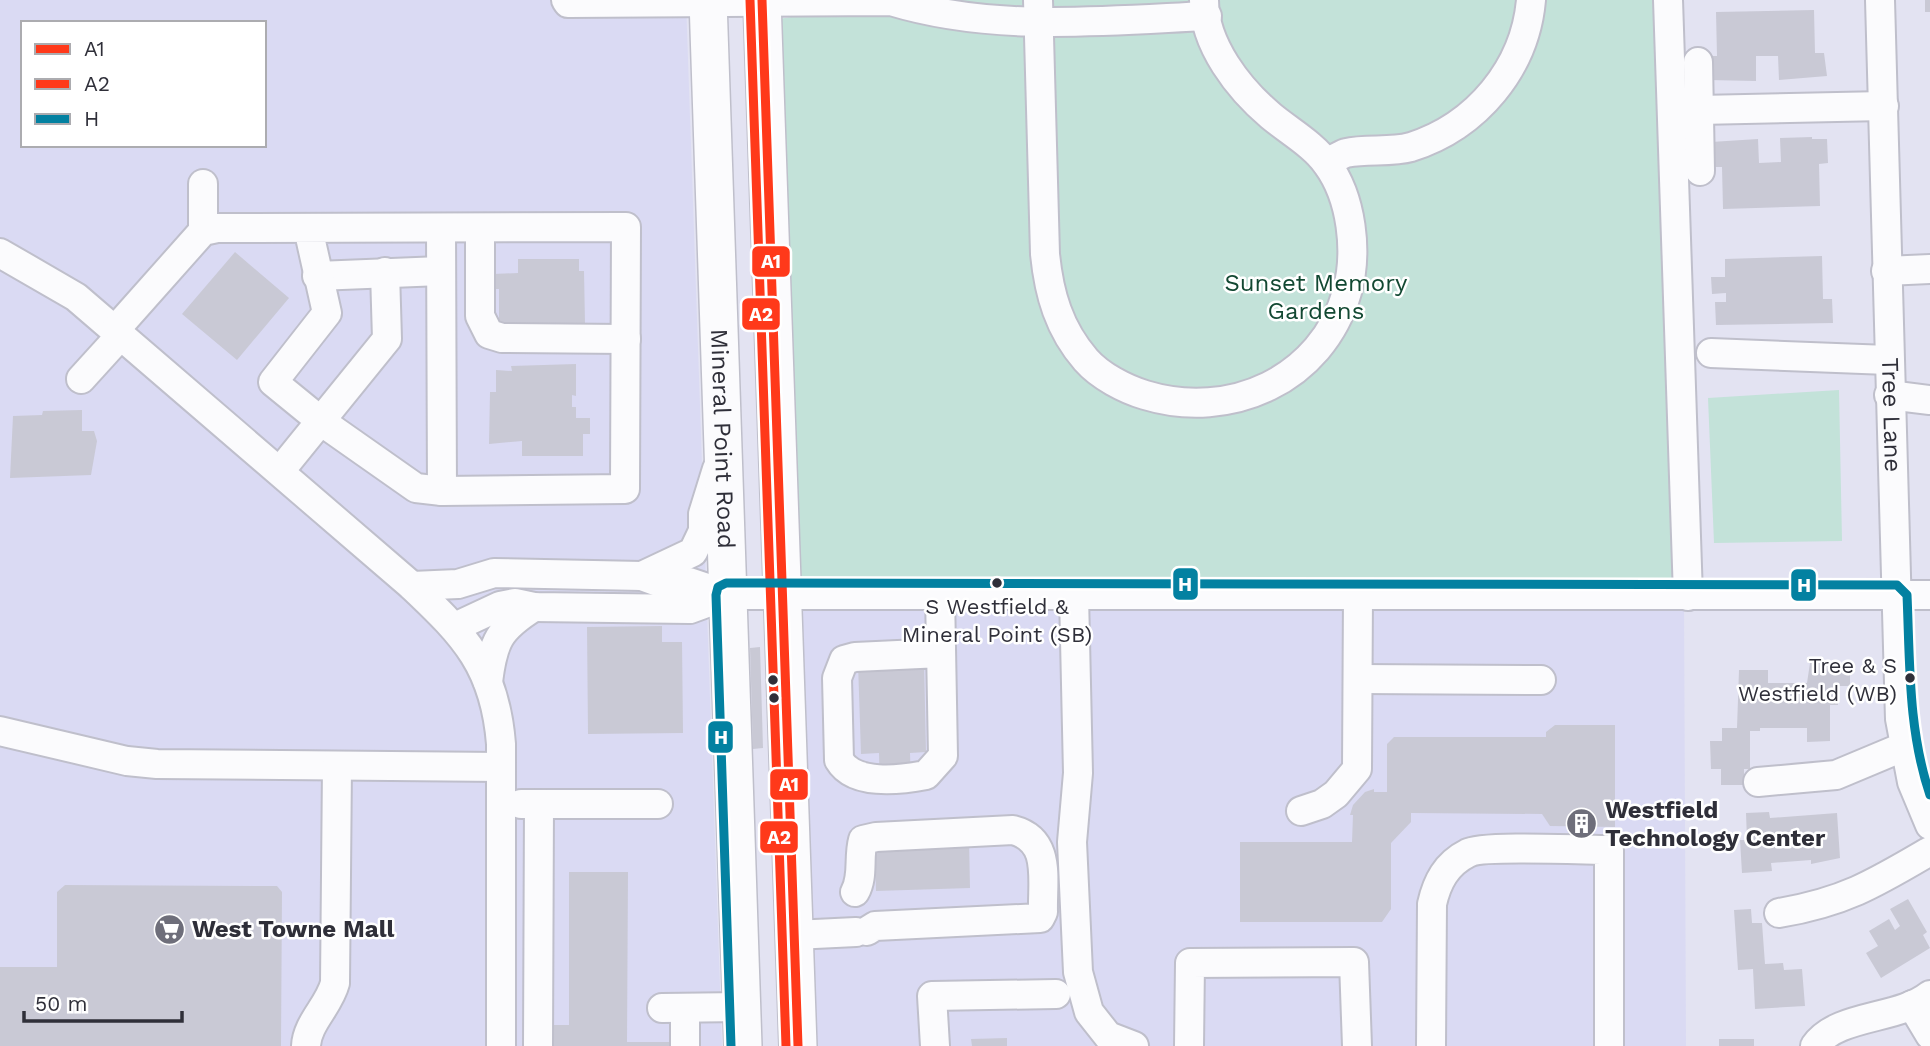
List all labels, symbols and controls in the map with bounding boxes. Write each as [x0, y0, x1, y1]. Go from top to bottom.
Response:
legend [21, 21, 266, 147]
text: A1 [84, 36, 105, 61]
text: A2 [84, 71, 110, 96]
text: H [84, 106, 99, 131]
line badge: A1 [751, 245, 791, 278]
text: A1 [761, 250, 781, 273]
park label: Sunset Memory Gardens [1225, 269, 1408, 325]
line badge: A2 [741, 297, 781, 331]
text: A2 [749, 303, 773, 326]
street label: Mineral Point Road [705, 328, 740, 549]
street label: Tree Lane [1876, 357, 1907, 473]
line badge: H [1172, 567, 1199, 601]
line badge: H [1790, 568, 1817, 602]
text: H [1178, 573, 1192, 596]
text: H [1797, 574, 1811, 597]
marker: S Westfield & Mineral Point (SB) [990, 576, 1004, 590]
place label: S Westfield & Mineral Point (SB) [902, 594, 1092, 647]
place label: Tree & S Westfield (WB) [1738, 653, 1897, 706]
marker: Tree & S Westfield (WB) [1903, 671, 1917, 685]
unlabelled marker [766, 673, 780, 687]
unlabelled marker [767, 691, 781, 705]
line badge: H [707, 720, 734, 754]
text: H [714, 726, 728, 749]
line badge: A1 [769, 768, 809, 801]
text: A1 [779, 773, 799, 796]
place label: Westfield Technology Center [1605, 796, 1826, 852]
building icon: Westfield Technology Center [1565, 807, 1599, 841]
line badge: A2 [759, 820, 799, 854]
text: A2 [767, 826, 791, 849]
supermarket icon: West Towne Mall [152, 912, 186, 946]
place label: West Towne Mall [192, 915, 395, 943]
scale bar [24, 979, 182, 1023]
text: 50 m [35, 991, 87, 1016]

